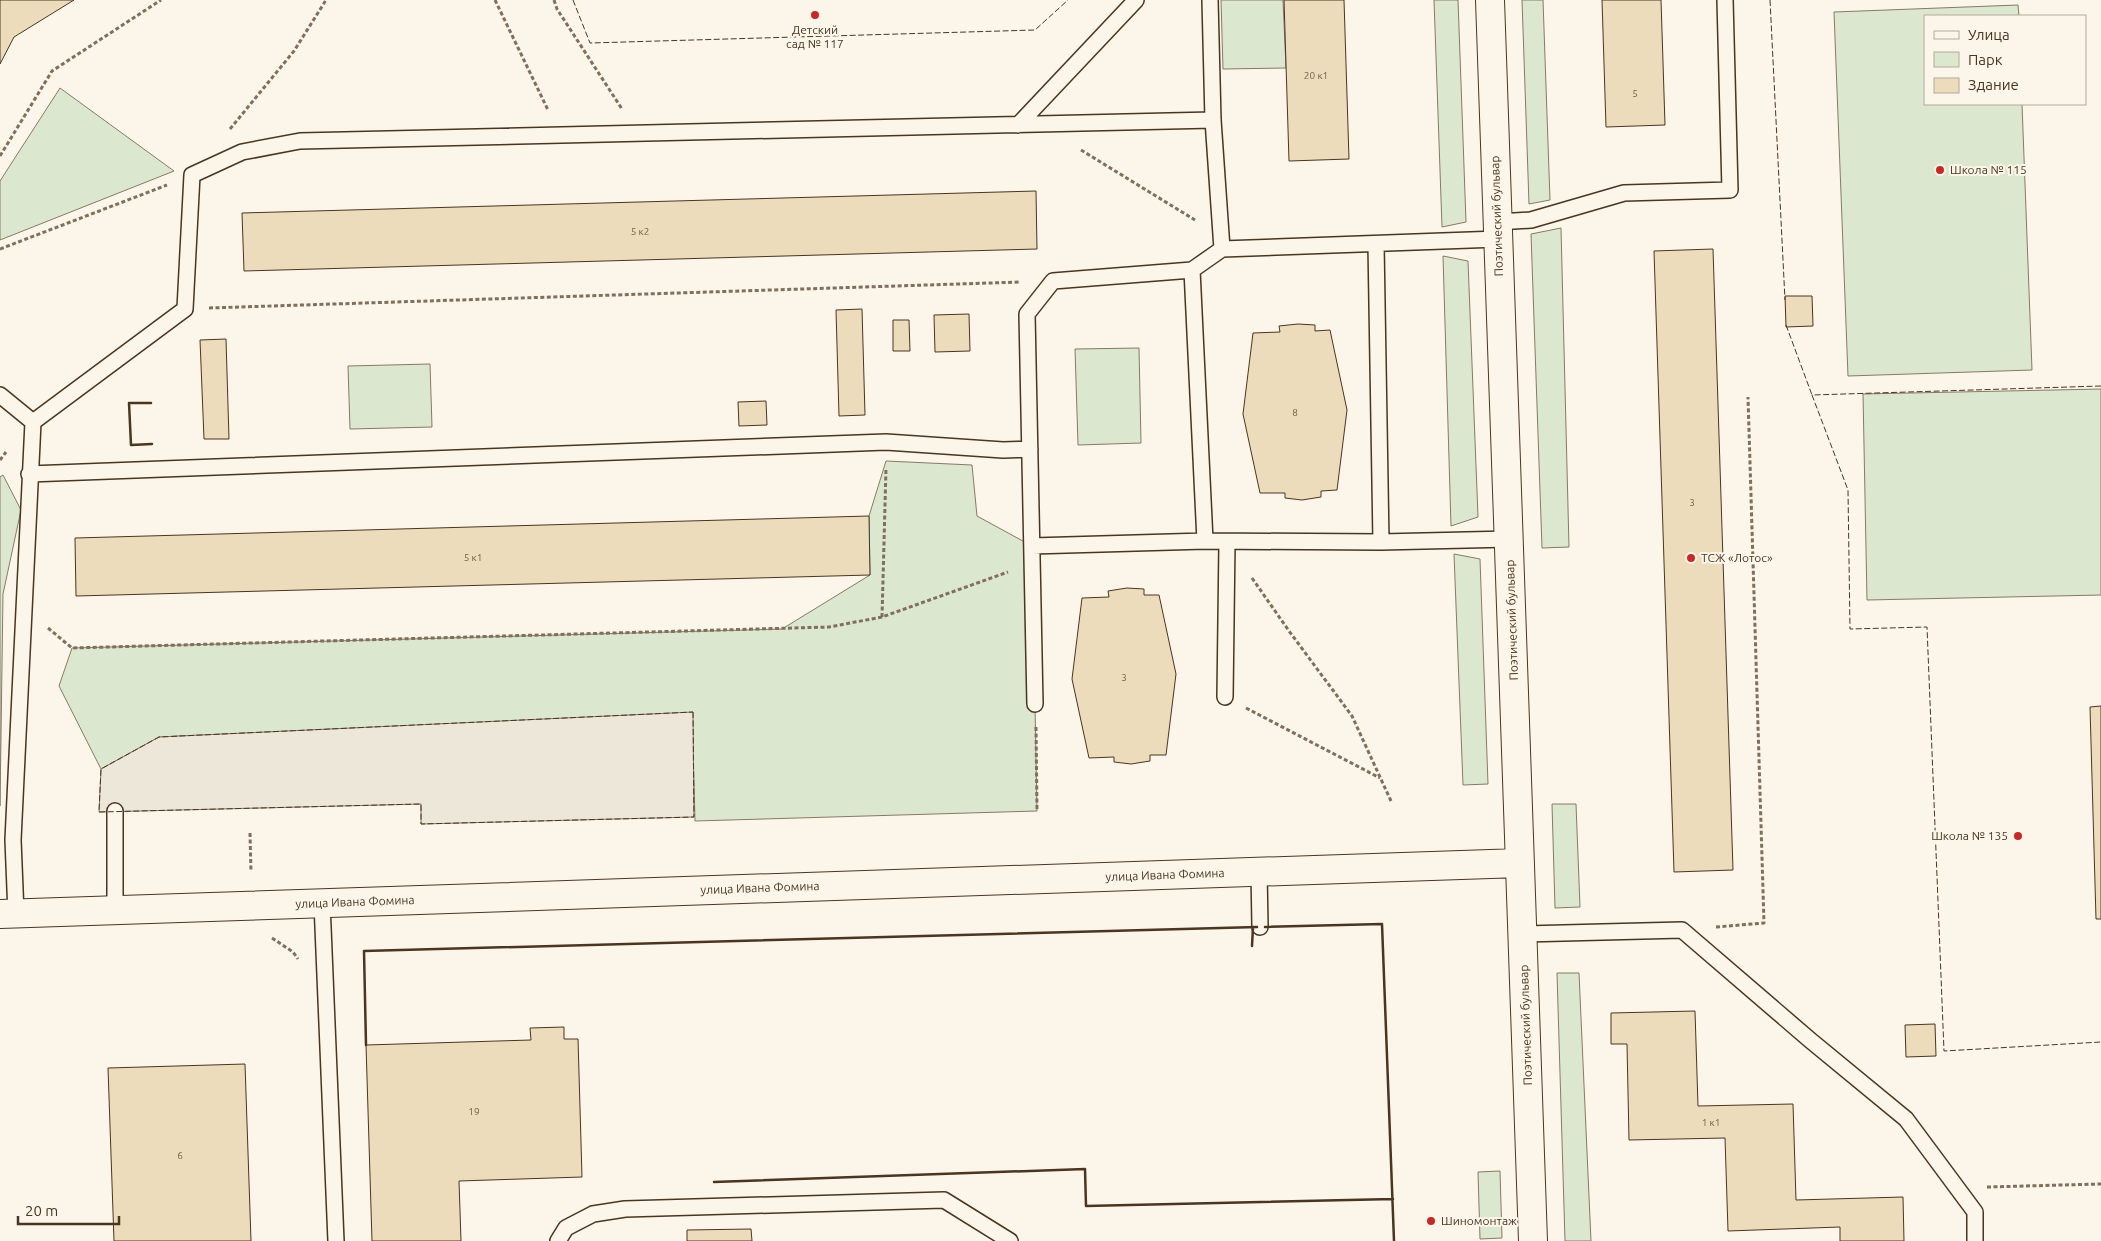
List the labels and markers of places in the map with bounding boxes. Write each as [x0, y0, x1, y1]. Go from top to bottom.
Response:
marker: Детский сад № 117 [809, 9, 821, 21]
place label: Детский сад № 117 [786, 23, 844, 50]
place label: Школа № 115 [1950, 163, 2027, 176]
marker: Школа № 115 [1934, 164, 1946, 176]
place label: ТСЖ «Лотос» [1701, 551, 1773, 564]
marker: ТСЖ «Лотос» [1685, 552, 1697, 564]
place label: Школа № 135 [1931, 829, 2008, 842]
marker: Школа № 135 [2012, 830, 2024, 842]
place label: Шиномонтаж [1441, 1214, 1517, 1227]
marker: Шиномонтаж [1425, 1215, 1437, 1227]

